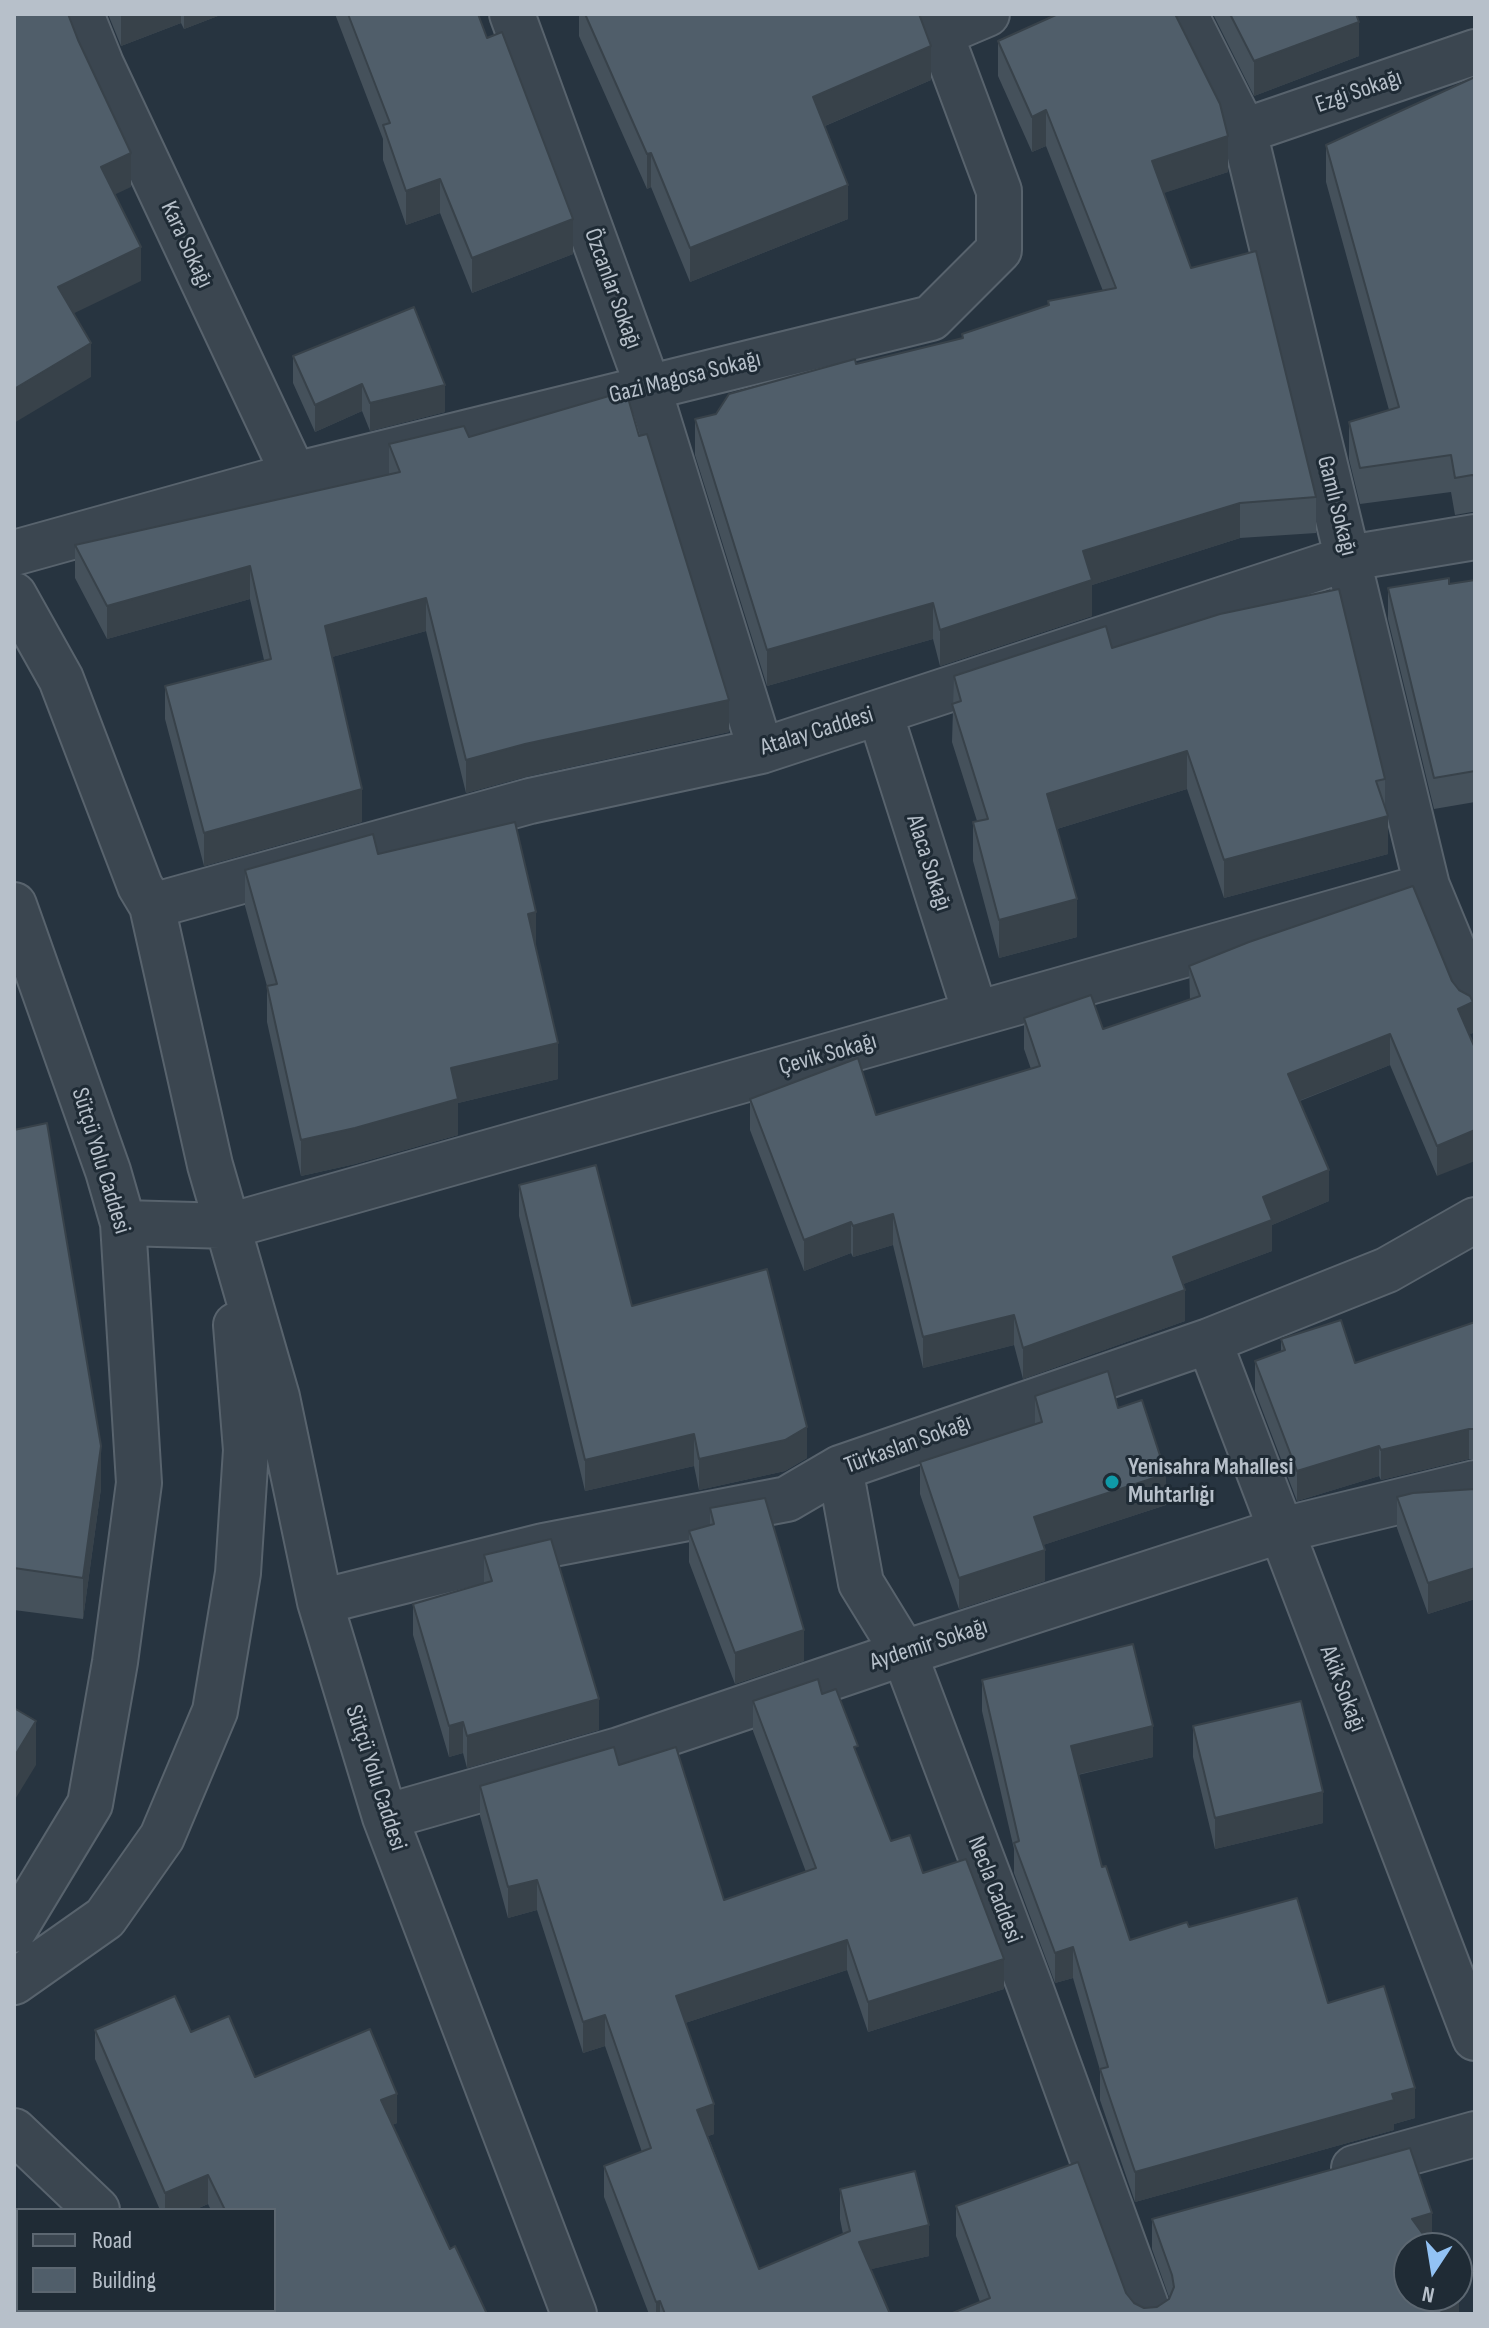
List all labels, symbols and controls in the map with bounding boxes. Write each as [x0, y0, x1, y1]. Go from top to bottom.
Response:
street label: Ezgi Sokağı [1312, 64, 1406, 120]
street label: Kara Sokağı [153, 197, 219, 293]
street label: Özcanlar Sokağı [577, 225, 647, 353]
street label: Gazi Magosa Sokağı [606, 345, 764, 411]
street label: Gamlı Sokağı [1310, 453, 1362, 559]
street label: Atalay Caddesi [757, 701, 877, 763]
street label: Alaca Sokağı [899, 811, 957, 915]
street label: Çevik Sokağı [776, 1027, 880, 1083]
street label: Sütçü Yolu Caddesi [64, 1085, 136, 1237]
street label: Türkaslan Sokağı [841, 1409, 975, 1481]
place label: Yenisahra Mahallesi Muhtarlığı [1128, 1454, 1293, 1510]
marker: Yenisahra Mahallesi Muhtarlığı [1103, 1473, 1121, 1491]
street label: Aydemir Sokağı [867, 1612, 991, 1678]
street label: Akik Sokağı [1312, 1642, 1372, 1736]
street label: Sütçü Yolu Caddesi [338, 1702, 412, 1854]
street label: Necla Caddesi [960, 1832, 1028, 1948]
legend [16, 2208, 276, 2312]
text: Road [92, 2226, 132, 2255]
north arrow [1393, 2232, 1473, 2312]
text: Building [92, 2266, 156, 2295]
text: N [1420, 2280, 1437, 2308]

